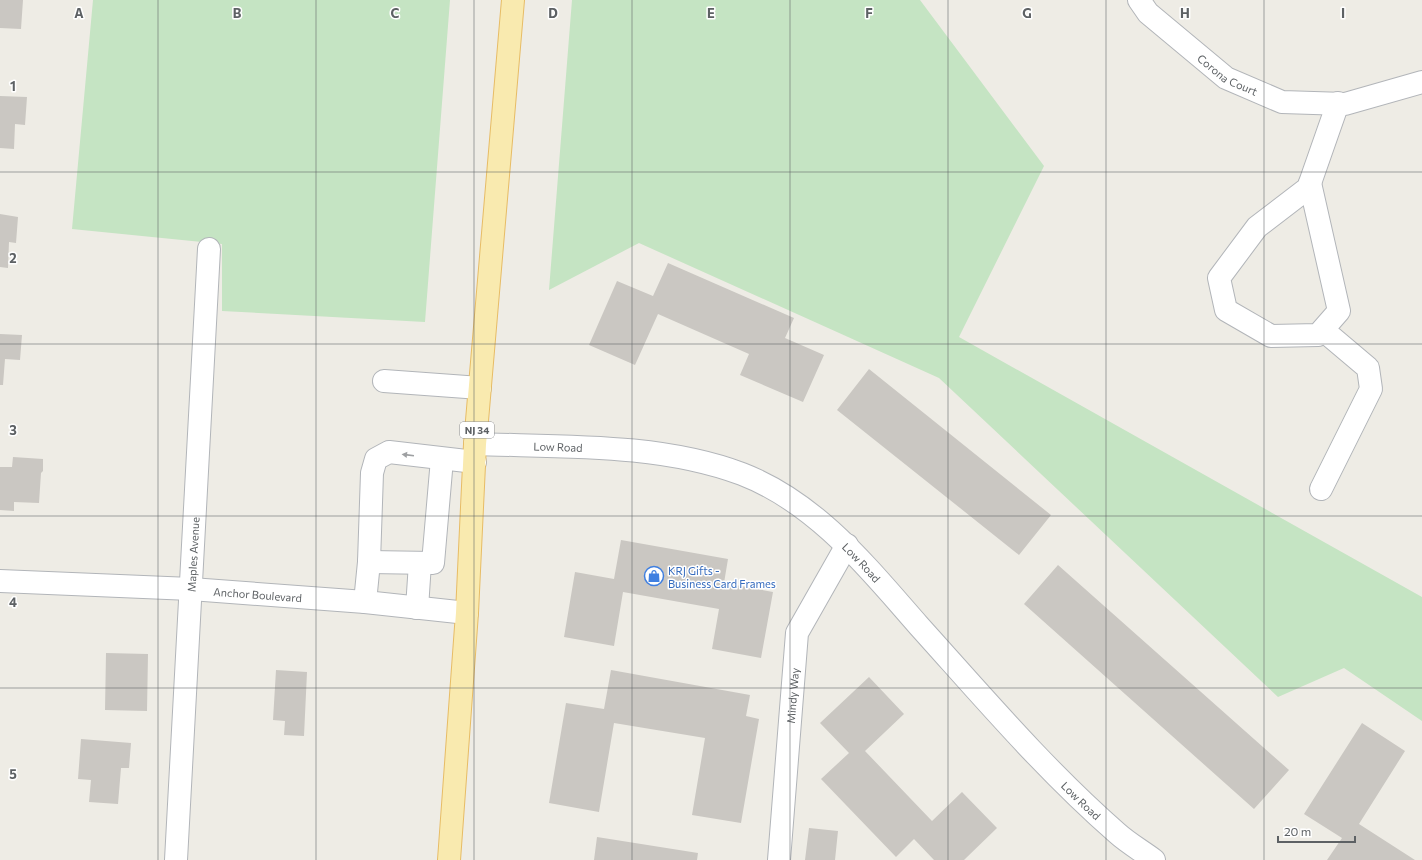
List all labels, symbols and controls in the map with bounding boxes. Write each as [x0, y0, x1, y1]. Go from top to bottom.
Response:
text: A [74, 5, 84, 21]
text: B [233, 5, 242, 21]
text: C [391, 5, 400, 21]
text: D [548, 5, 558, 21]
text: E [707, 5, 715, 21]
text: F [865, 5, 873, 21]
text: G [1022, 5, 1032, 21]
text: H [1180, 5, 1190, 21]
text: I [1341, 5, 1345, 21]
street label: Corona Court [1195, 51, 1260, 97]
text: 1 [10, 78, 16, 94]
text: 2 [9, 250, 17, 266]
text: 3 [9, 422, 17, 438]
road number: NJ 34 [460, 422, 494, 438]
street label: Low Road [533, 439, 583, 453]
one-way arrow [402, 451, 414, 458]
street label: Maples Avenue [184, 516, 201, 592]
street label: Low Road [840, 540, 884, 584]
place label: KRJ Gifts - Business Card Frames [668, 564, 776, 590]
shop icon: KRJ Gifts - Business Card Frames [643, 565, 665, 587]
street label: Anchor Boulevard [213, 584, 302, 604]
text: 4 [9, 594, 17, 610]
street label: Mindy Way [783, 667, 801, 724]
text: 5 [9, 766, 17, 782]
street label: Low Road [1059, 778, 1104, 822]
scale bar [1278, 818, 1355, 844]
text: 20 m [1284, 824, 1311, 838]

